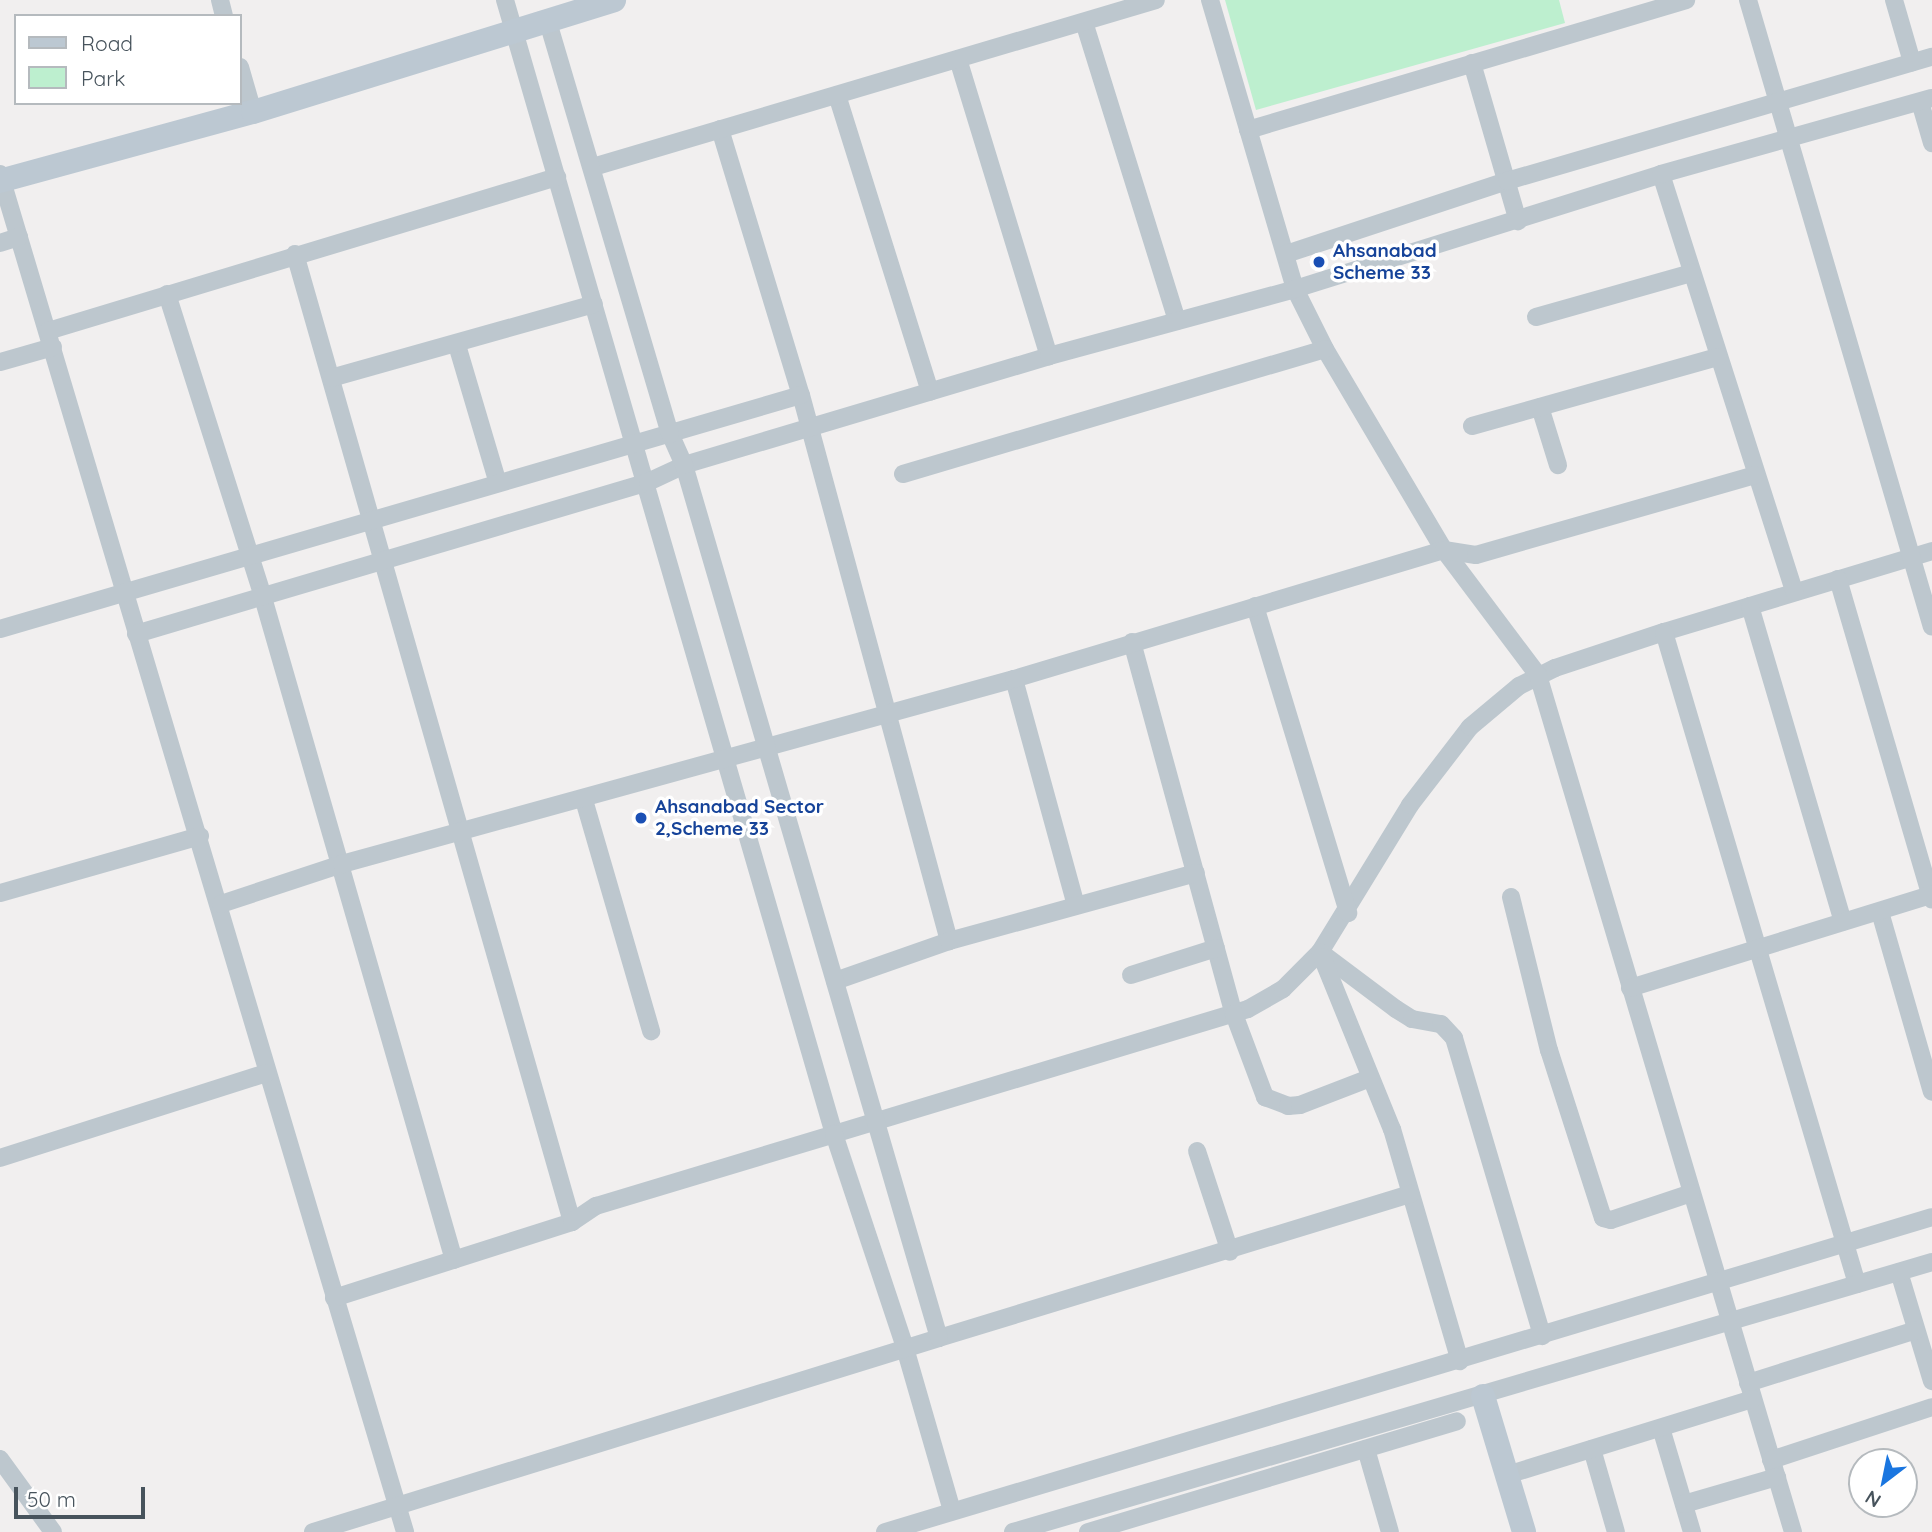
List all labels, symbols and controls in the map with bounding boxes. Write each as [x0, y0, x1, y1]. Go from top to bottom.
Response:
legend [14, 14, 242, 105]
text: Road [81, 30, 133, 56]
text: Park [81, 65, 125, 91]
place label: Ahsanabad Scheme 33 [1333, 240, 1437, 284]
marker: Ahsanabad Scheme 33 [1311, 254, 1327, 270]
place label: Ahsanabad Sector 2,Scheme 33 [655, 796, 824, 840]
marker: Ahsanabad Sector 2,Scheme 33 [633, 810, 649, 826]
north arrow [1848, 1448, 1918, 1518]
scale bar [18, 1472, 149, 1516]
text: N [1861, 1485, 1885, 1513]
text: 50 m [27, 1486, 76, 1512]

